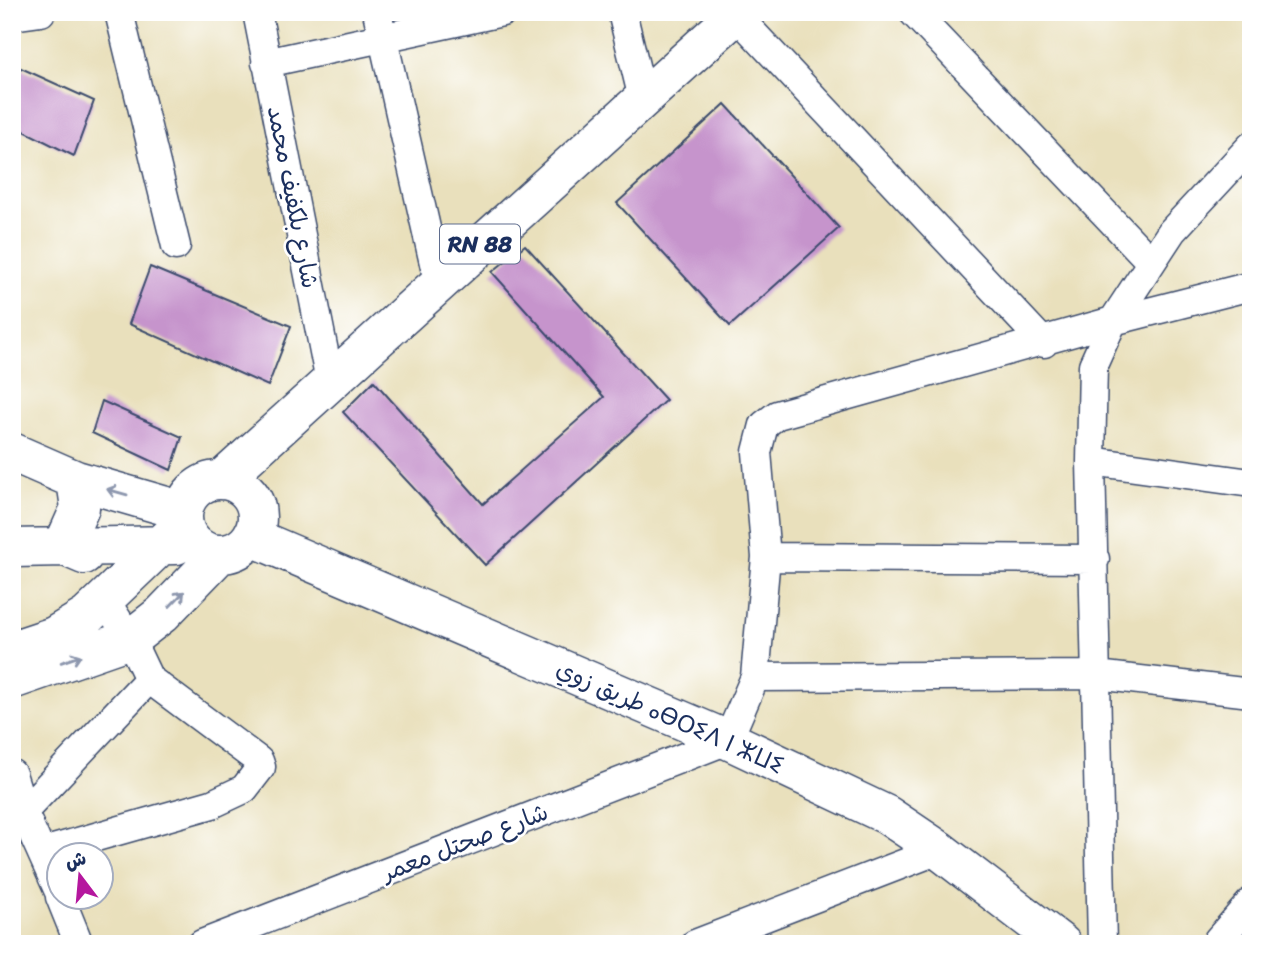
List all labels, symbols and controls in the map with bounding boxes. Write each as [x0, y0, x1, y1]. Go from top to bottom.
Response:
street label: شارع بلكفيف محمد [255, 102, 331, 292]
road number: RN 88 [440, 224, 520, 264]
one-way arrow [107, 485, 129, 498]
one-way arrow [168, 591, 185, 608]
street label: طريق زوي ⴰⴱⵔⵉⴷ ⵏ ⵣⵡⵉ [549, 648, 791, 786]
one-way arrow [60, 652, 82, 664]
street label: شارع صحتل معمر [374, 791, 554, 894]
north arrow [46, 841, 116, 911]
text: ش [61, 841, 90, 879]

